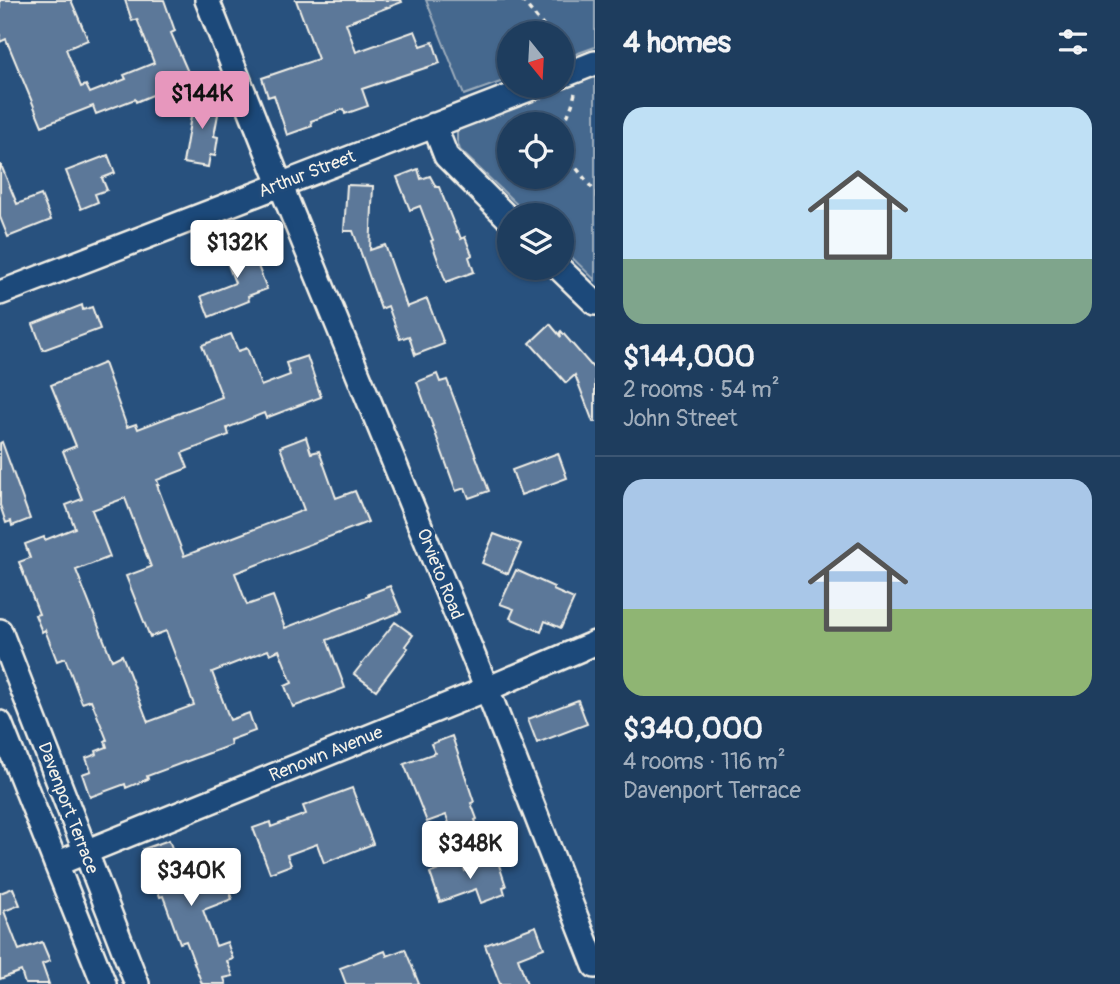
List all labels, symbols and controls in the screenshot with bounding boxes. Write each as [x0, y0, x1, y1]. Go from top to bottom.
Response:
north arrow [497, 21, 574, 98]
map controls [497, 21, 574, 280]
icon: filters [1054, 23, 1092, 61]
text: 4 homes [623, 24, 731, 61]
pin: $144K [153, 72, 251, 131]
text: $144K [171, 79, 233, 108]
button: locate [497, 112, 574, 189]
street label: Arthur Street [255, 145, 359, 203]
icon: home [795, 152, 921, 278]
button: layers [497, 203, 574, 280]
pin: $132K [188, 220, 286, 280]
text: $132K [206, 228, 268, 257]
text: $144,000 [623, 338, 755, 375]
text: 2 rooms · 54 m² [623, 375, 780, 404]
text: John Street [623, 404, 738, 433]
icon: home [795, 524, 921, 650]
street label: Orvieto Road [411, 525, 469, 623]
text: $340,000 [623, 710, 763, 747]
street label: Renown Avenue [266, 721, 386, 787]
street label: Davenport Terrace [32, 739, 104, 877]
text: 4 rooms · 116 m² [623, 747, 786, 776]
text: Davenport Terrace [623, 776, 801, 805]
pin: $348K [421, 822, 519, 881]
text: $348K [438, 829, 502, 858]
pin: $340K [142, 848, 240, 908]
text: $340K [157, 856, 225, 885]

